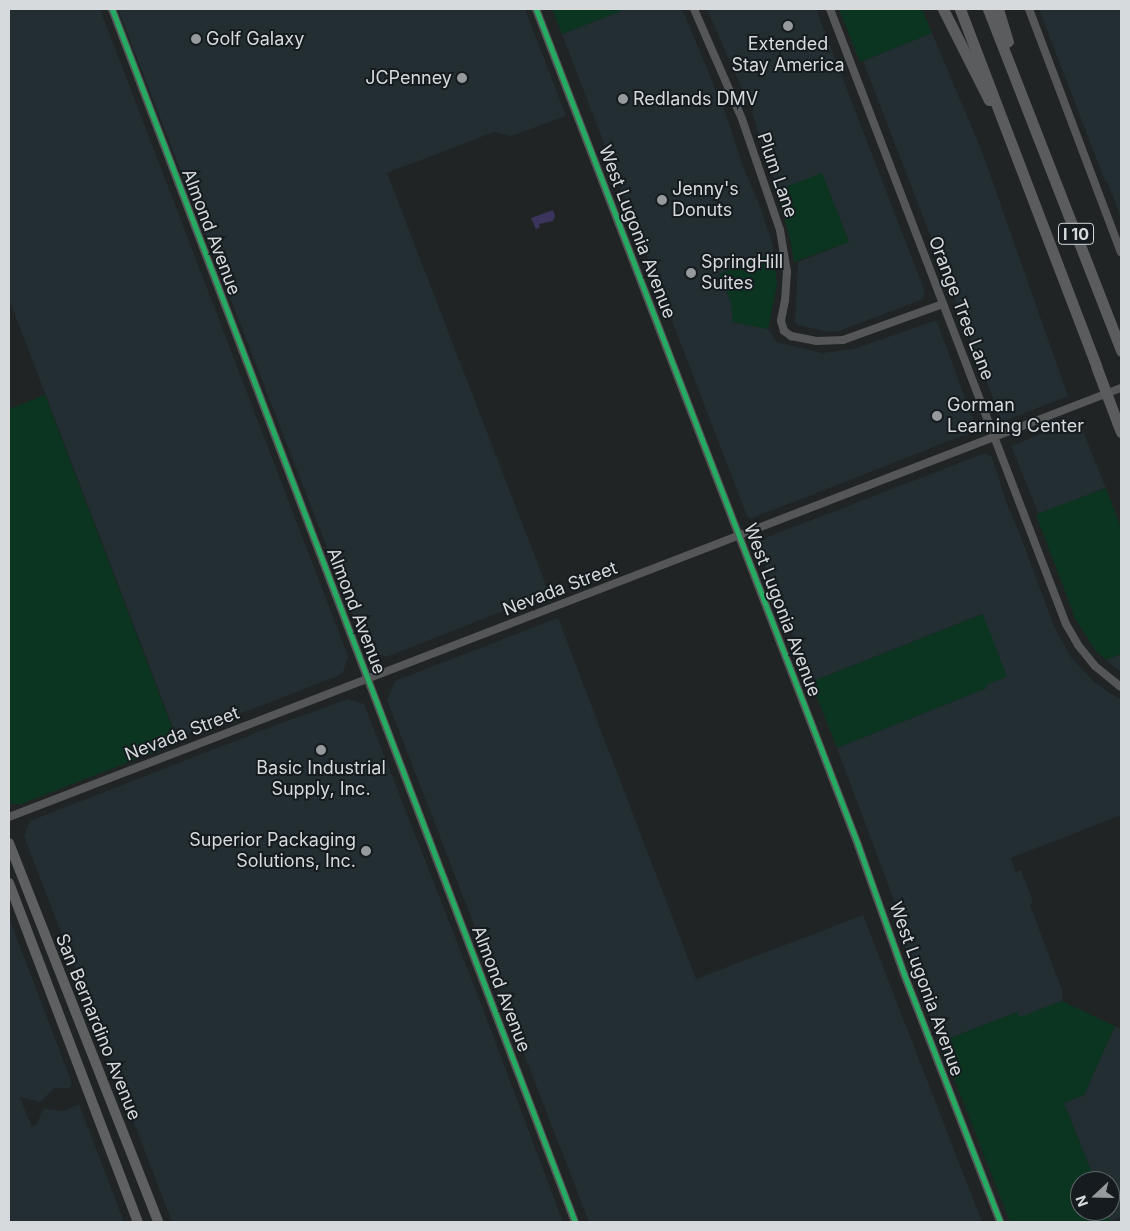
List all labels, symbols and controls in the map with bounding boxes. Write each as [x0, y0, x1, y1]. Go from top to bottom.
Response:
marker: Extended Stay America [782, 20, 794, 32]
place label: Golf Galaxy [206, 28, 304, 50]
marker: Golf Galaxy [190, 33, 202, 45]
place label: Extended Stay America [731, 34, 845, 76]
place label: JCPenney [365, 67, 452, 89]
marker: JCPenney [456, 72, 468, 84]
place label: Redlands DMV [633, 88, 758, 110]
marker: Redlands DMV [617, 93, 629, 105]
street label: Plum Lane [752, 130, 802, 220]
street label: West Lugonia Avenue [594, 142, 680, 322]
street label: Almond Avenue [177, 166, 245, 298]
place label: Jenny's Donuts [672, 179, 739, 222]
marker: Jenny's Donuts [656, 194, 668, 206]
road number: I 10 [1057, 220, 1095, 248]
street label: Orange Tree Lane [924, 233, 998, 383]
place label: SpringHill Suites [701, 252, 783, 294]
marker: SpringHill Suites [685, 267, 697, 279]
place label: Gorman Learning Center [947, 395, 1084, 438]
marker: Gorman Learning Center [931, 410, 943, 422]
street label: West Lugonia Avenue [739, 520, 825, 700]
street label: Almond Avenue [322, 545, 390, 677]
street label: Nevada Street [500, 557, 620, 621]
street label: Nevada Street [122, 702, 242, 766]
marker: Basic Industrial Supply, Inc. [315, 744, 327, 756]
place label: Basic Industrial Supply, Inc. [256, 758, 386, 801]
place label: Superior Packaging Solutions, Inc. [189, 830, 356, 872]
marker: Superior Packaging Solutions, Inc. [360, 845, 372, 857]
street label: West Lugonia Avenue [884, 899, 968, 1079]
street label: Almond Avenue [467, 923, 535, 1055]
street label: San Bernardino Avenue [51, 931, 145, 1123]
north arrow [1070, 1171, 1120, 1221]
text: N [1072, 1193, 1091, 1209]

